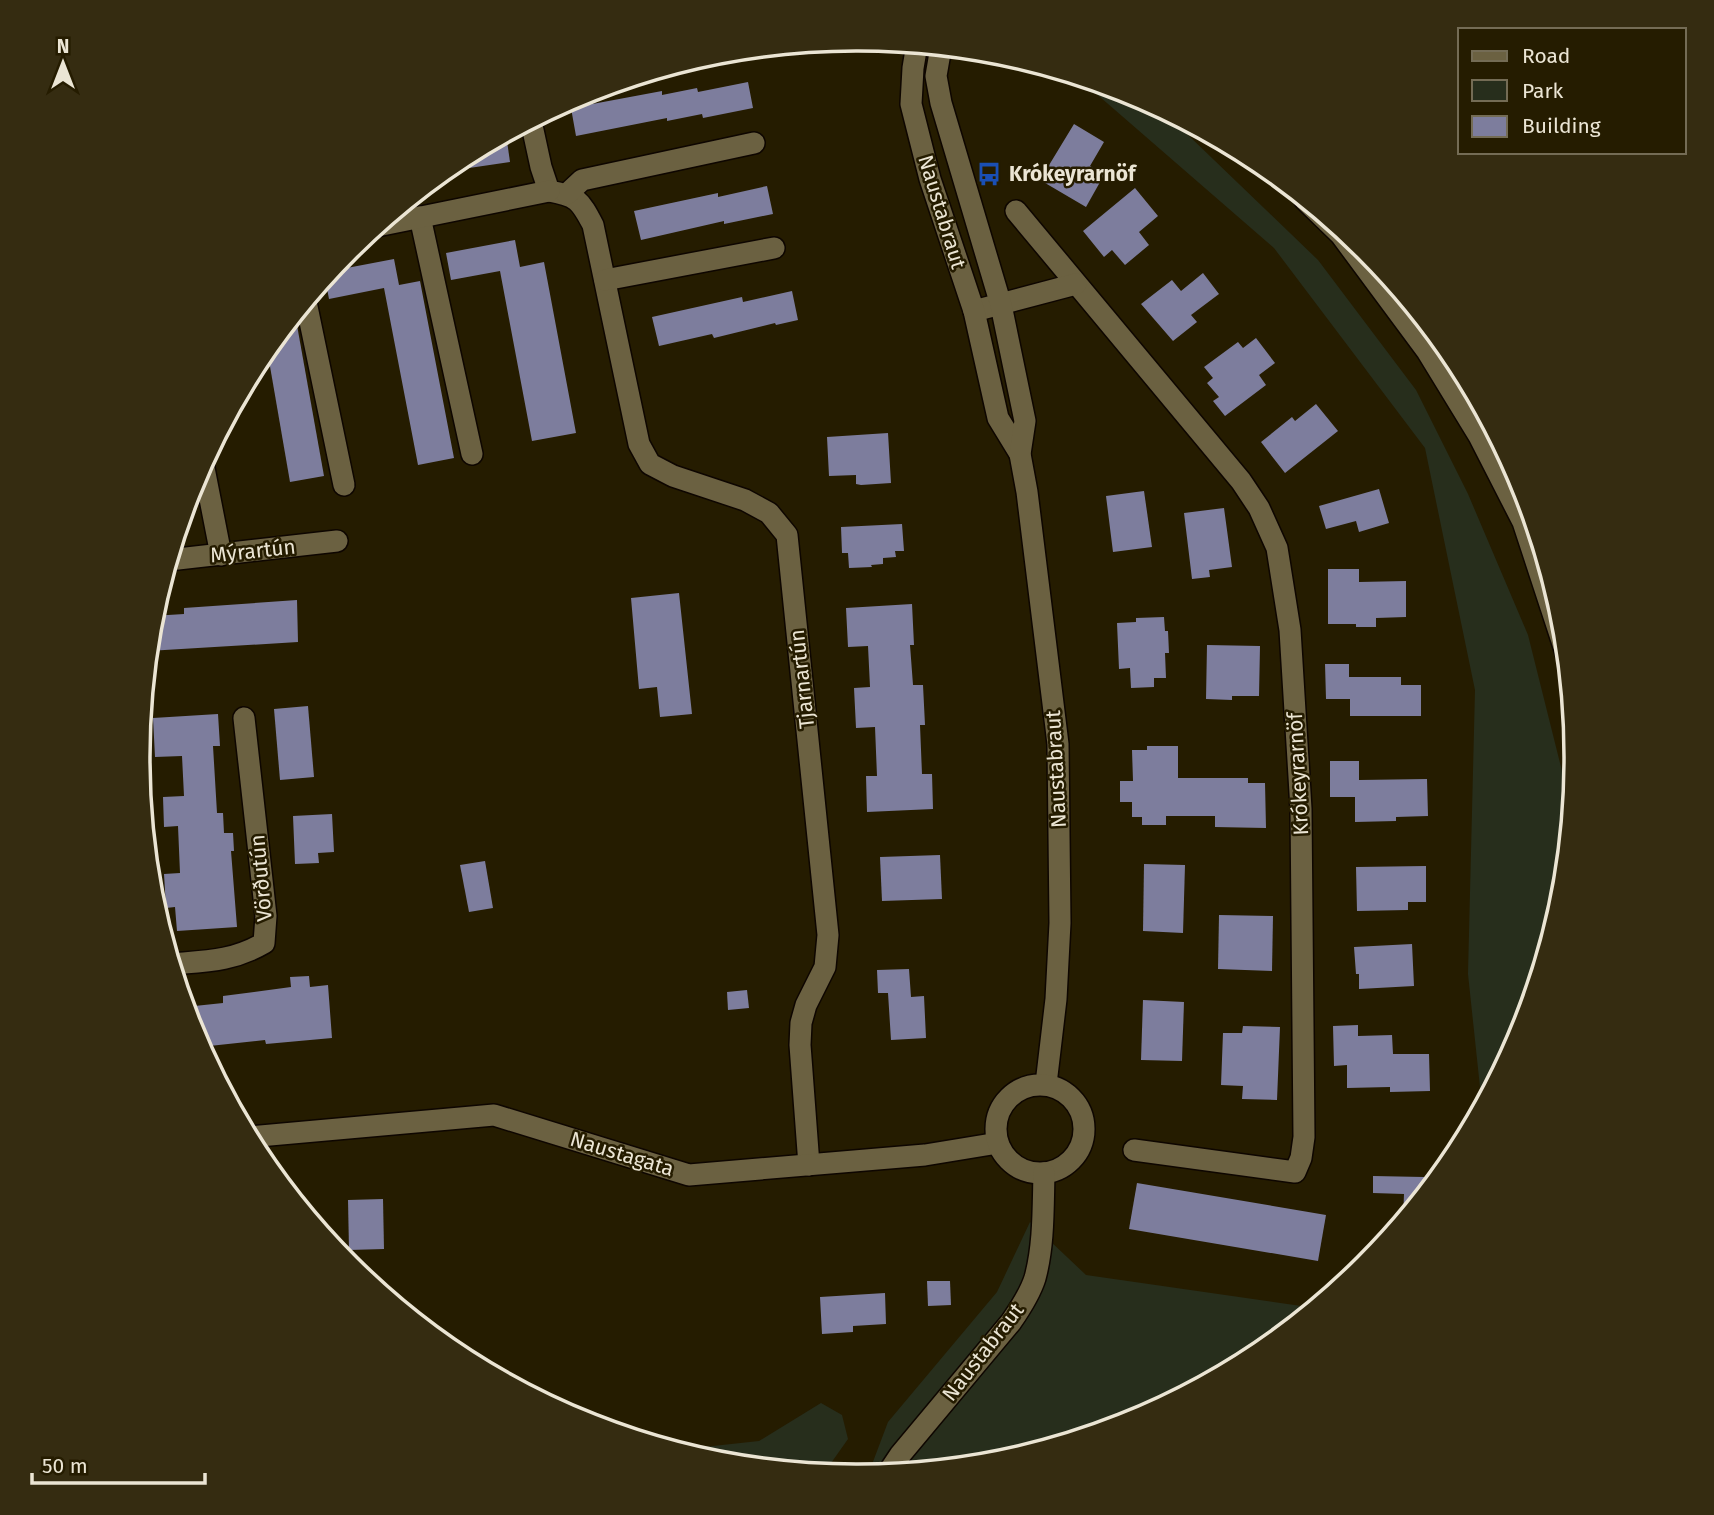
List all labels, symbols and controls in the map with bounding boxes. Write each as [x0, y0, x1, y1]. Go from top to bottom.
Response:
north arrow [28, 28, 98, 98]
legend [1458, 28, 1686, 154]
text: N [57, 35, 69, 58]
text: Road [1522, 43, 1570, 69]
text: Park [1522, 78, 1564, 104]
text: Building [1522, 113, 1601, 139]
street label: Naustabraut [912, 152, 972, 272]
bus stop icon: Krókeyrarnöf [975, 160, 1003, 188]
place label: Krókeyrarnöf [1009, 161, 1138, 187]
street label: Mýrartún [209, 534, 297, 568]
street label: Tjarnartún [784, 628, 820, 730]
street label: Naustabraut [1040, 709, 1072, 828]
street label: Krókeyrarnöf [1282, 710, 1314, 836]
street label: Vörðutún [244, 833, 278, 923]
street label: Naustagata [567, 1126, 677, 1182]
street label: Naustabraut [937, 1297, 1030, 1406]
scale bar [32, 1442, 205, 1486]
text: 50 m [42, 1453, 88, 1479]

